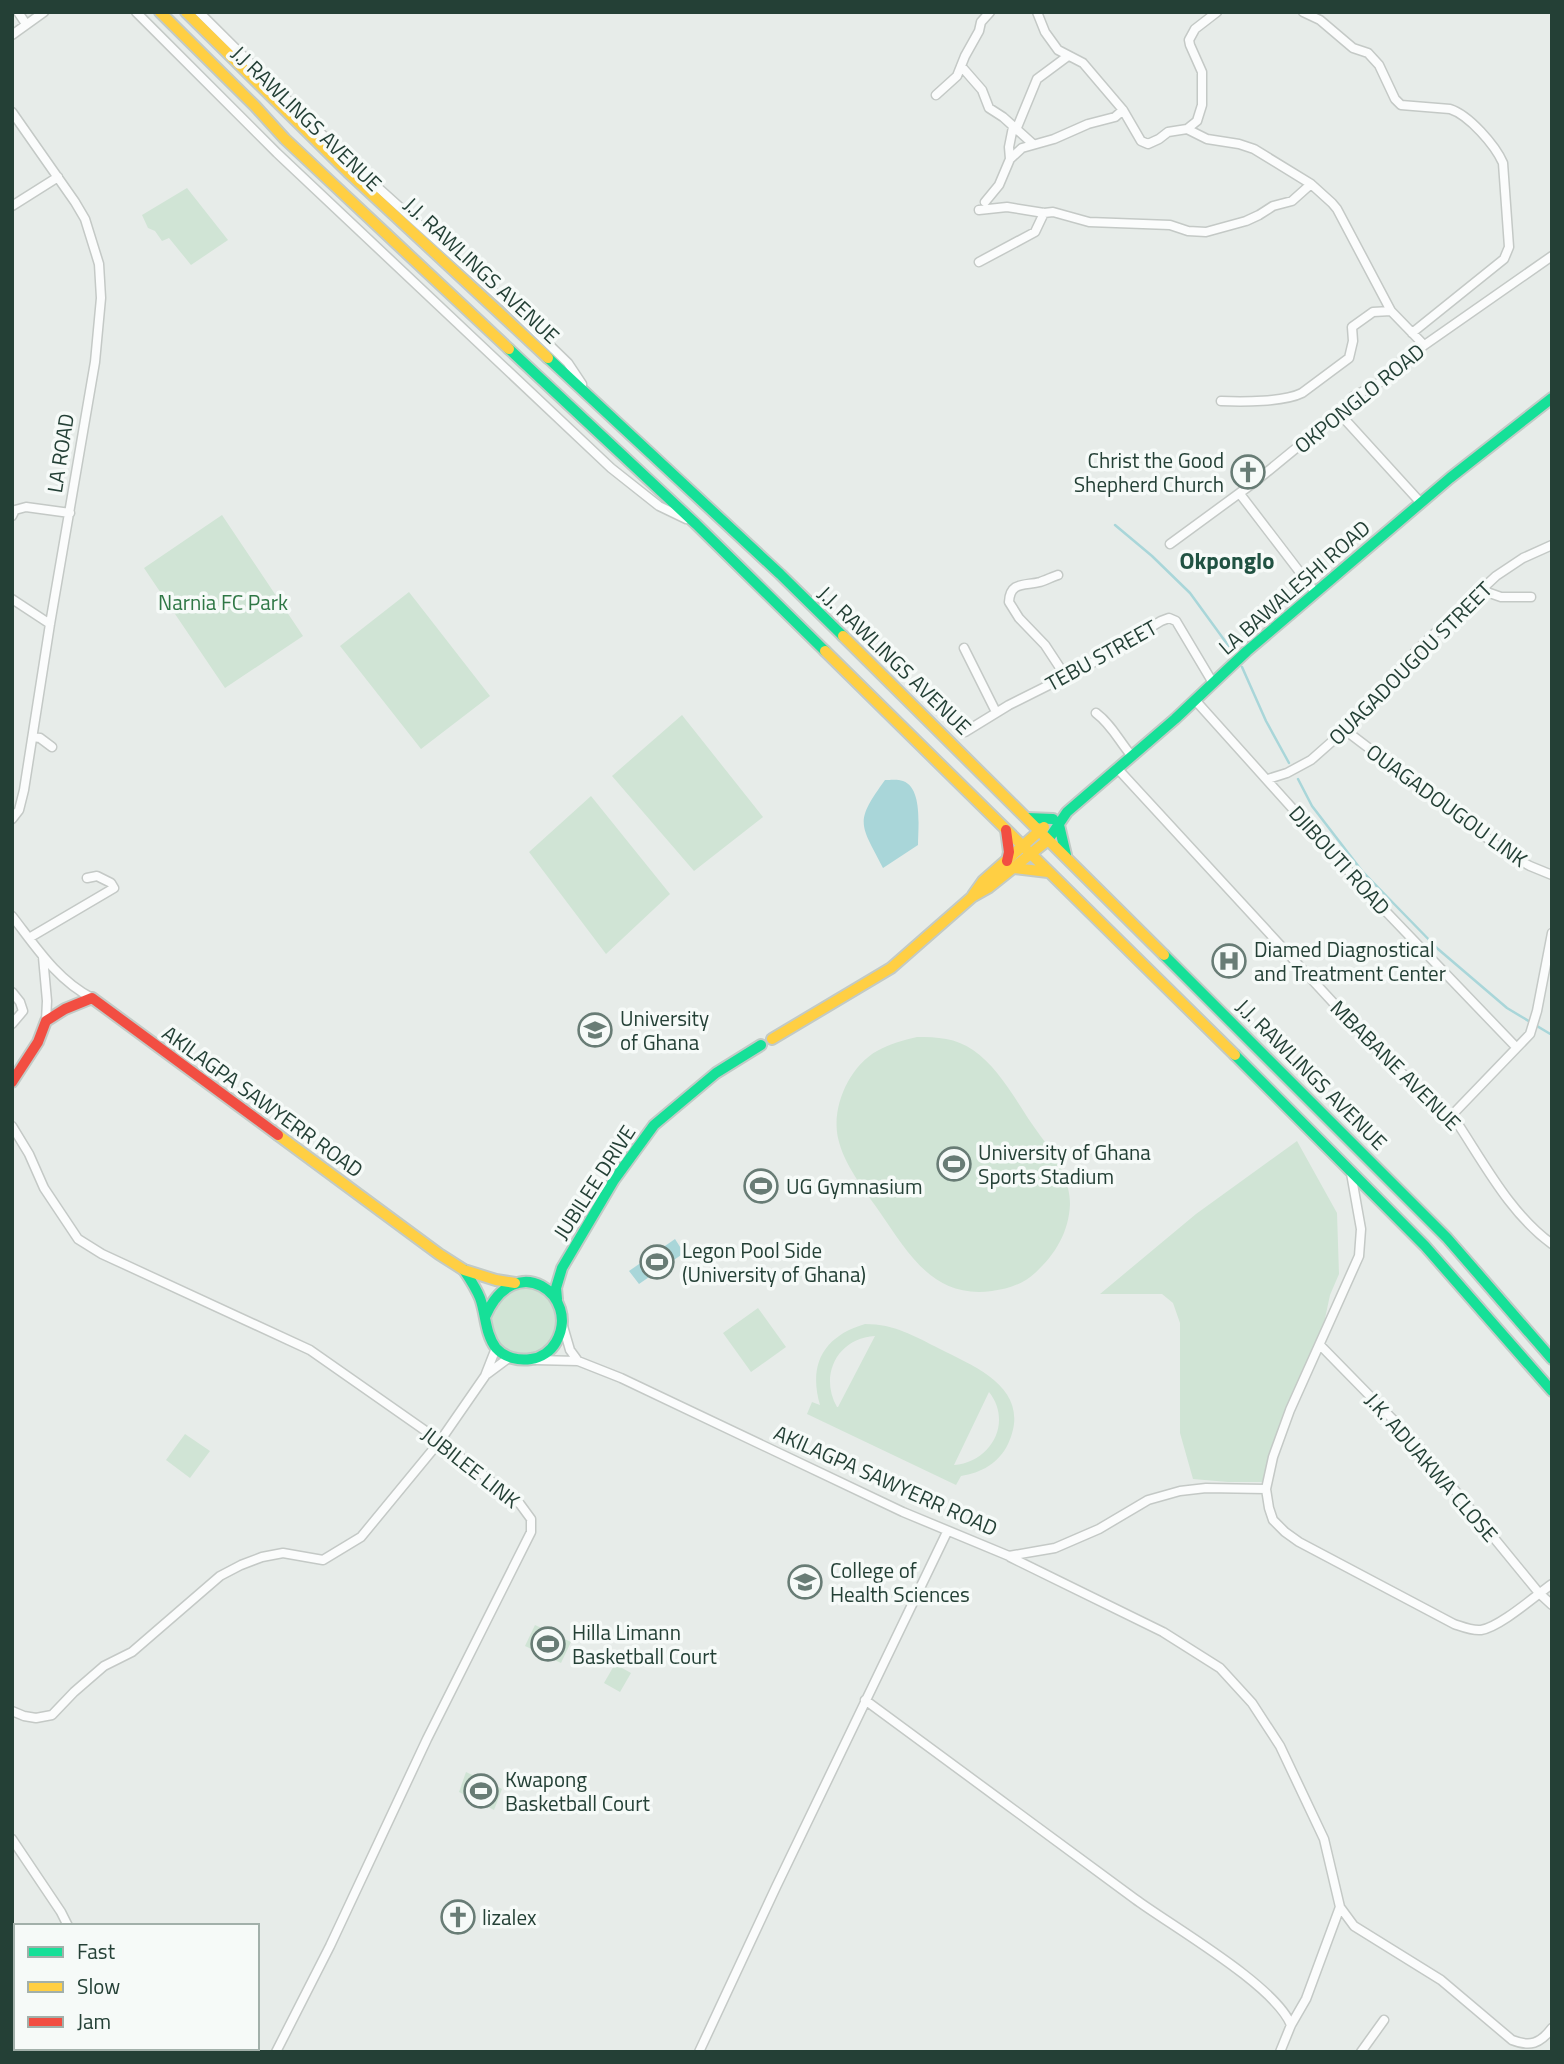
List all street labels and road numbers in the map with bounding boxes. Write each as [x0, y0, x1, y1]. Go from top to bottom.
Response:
street label: J.J RAWLINGS AVENUE [225, 38, 389, 198]
street label: J.J. RAWLINGS AVENUE [397, 189, 567, 351]
street label: OKPONGLO ROAD [1287, 335, 1431, 461]
street label: LA ROAD [38, 411, 82, 495]
street label: LA BAWALESHI ROAD [1211, 512, 1377, 662]
street label: OUAGADOUGOU STREET [1321, 574, 1499, 752]
street label: J.J. RAWLINGS AVENUE [811, 578, 979, 742]
street label: TEBU STREET [1039, 611, 1163, 699]
street label: OUAGADOUGOU LINK [1360, 736, 1534, 874]
street label: DJIBOUTI ROAD [1282, 798, 1398, 922]
street label: J.J. RAWLINGS AVENUE [1229, 991, 1395, 1157]
street label: MBABANE AVENUE [1323, 992, 1469, 1138]
street label: AKILAGPA SAWYERR ROAD [156, 1017, 370, 1185]
street label: JUBILEE DRIVE [545, 1118, 643, 1246]
street label: J.K. ADUAKWA CLOSE [1358, 1385, 1506, 1549]
street label: AKILAGPA SAWYERR ROAD [769, 1416, 1003, 1544]
street label: JUBILEE LINK [415, 1418, 527, 1516]

